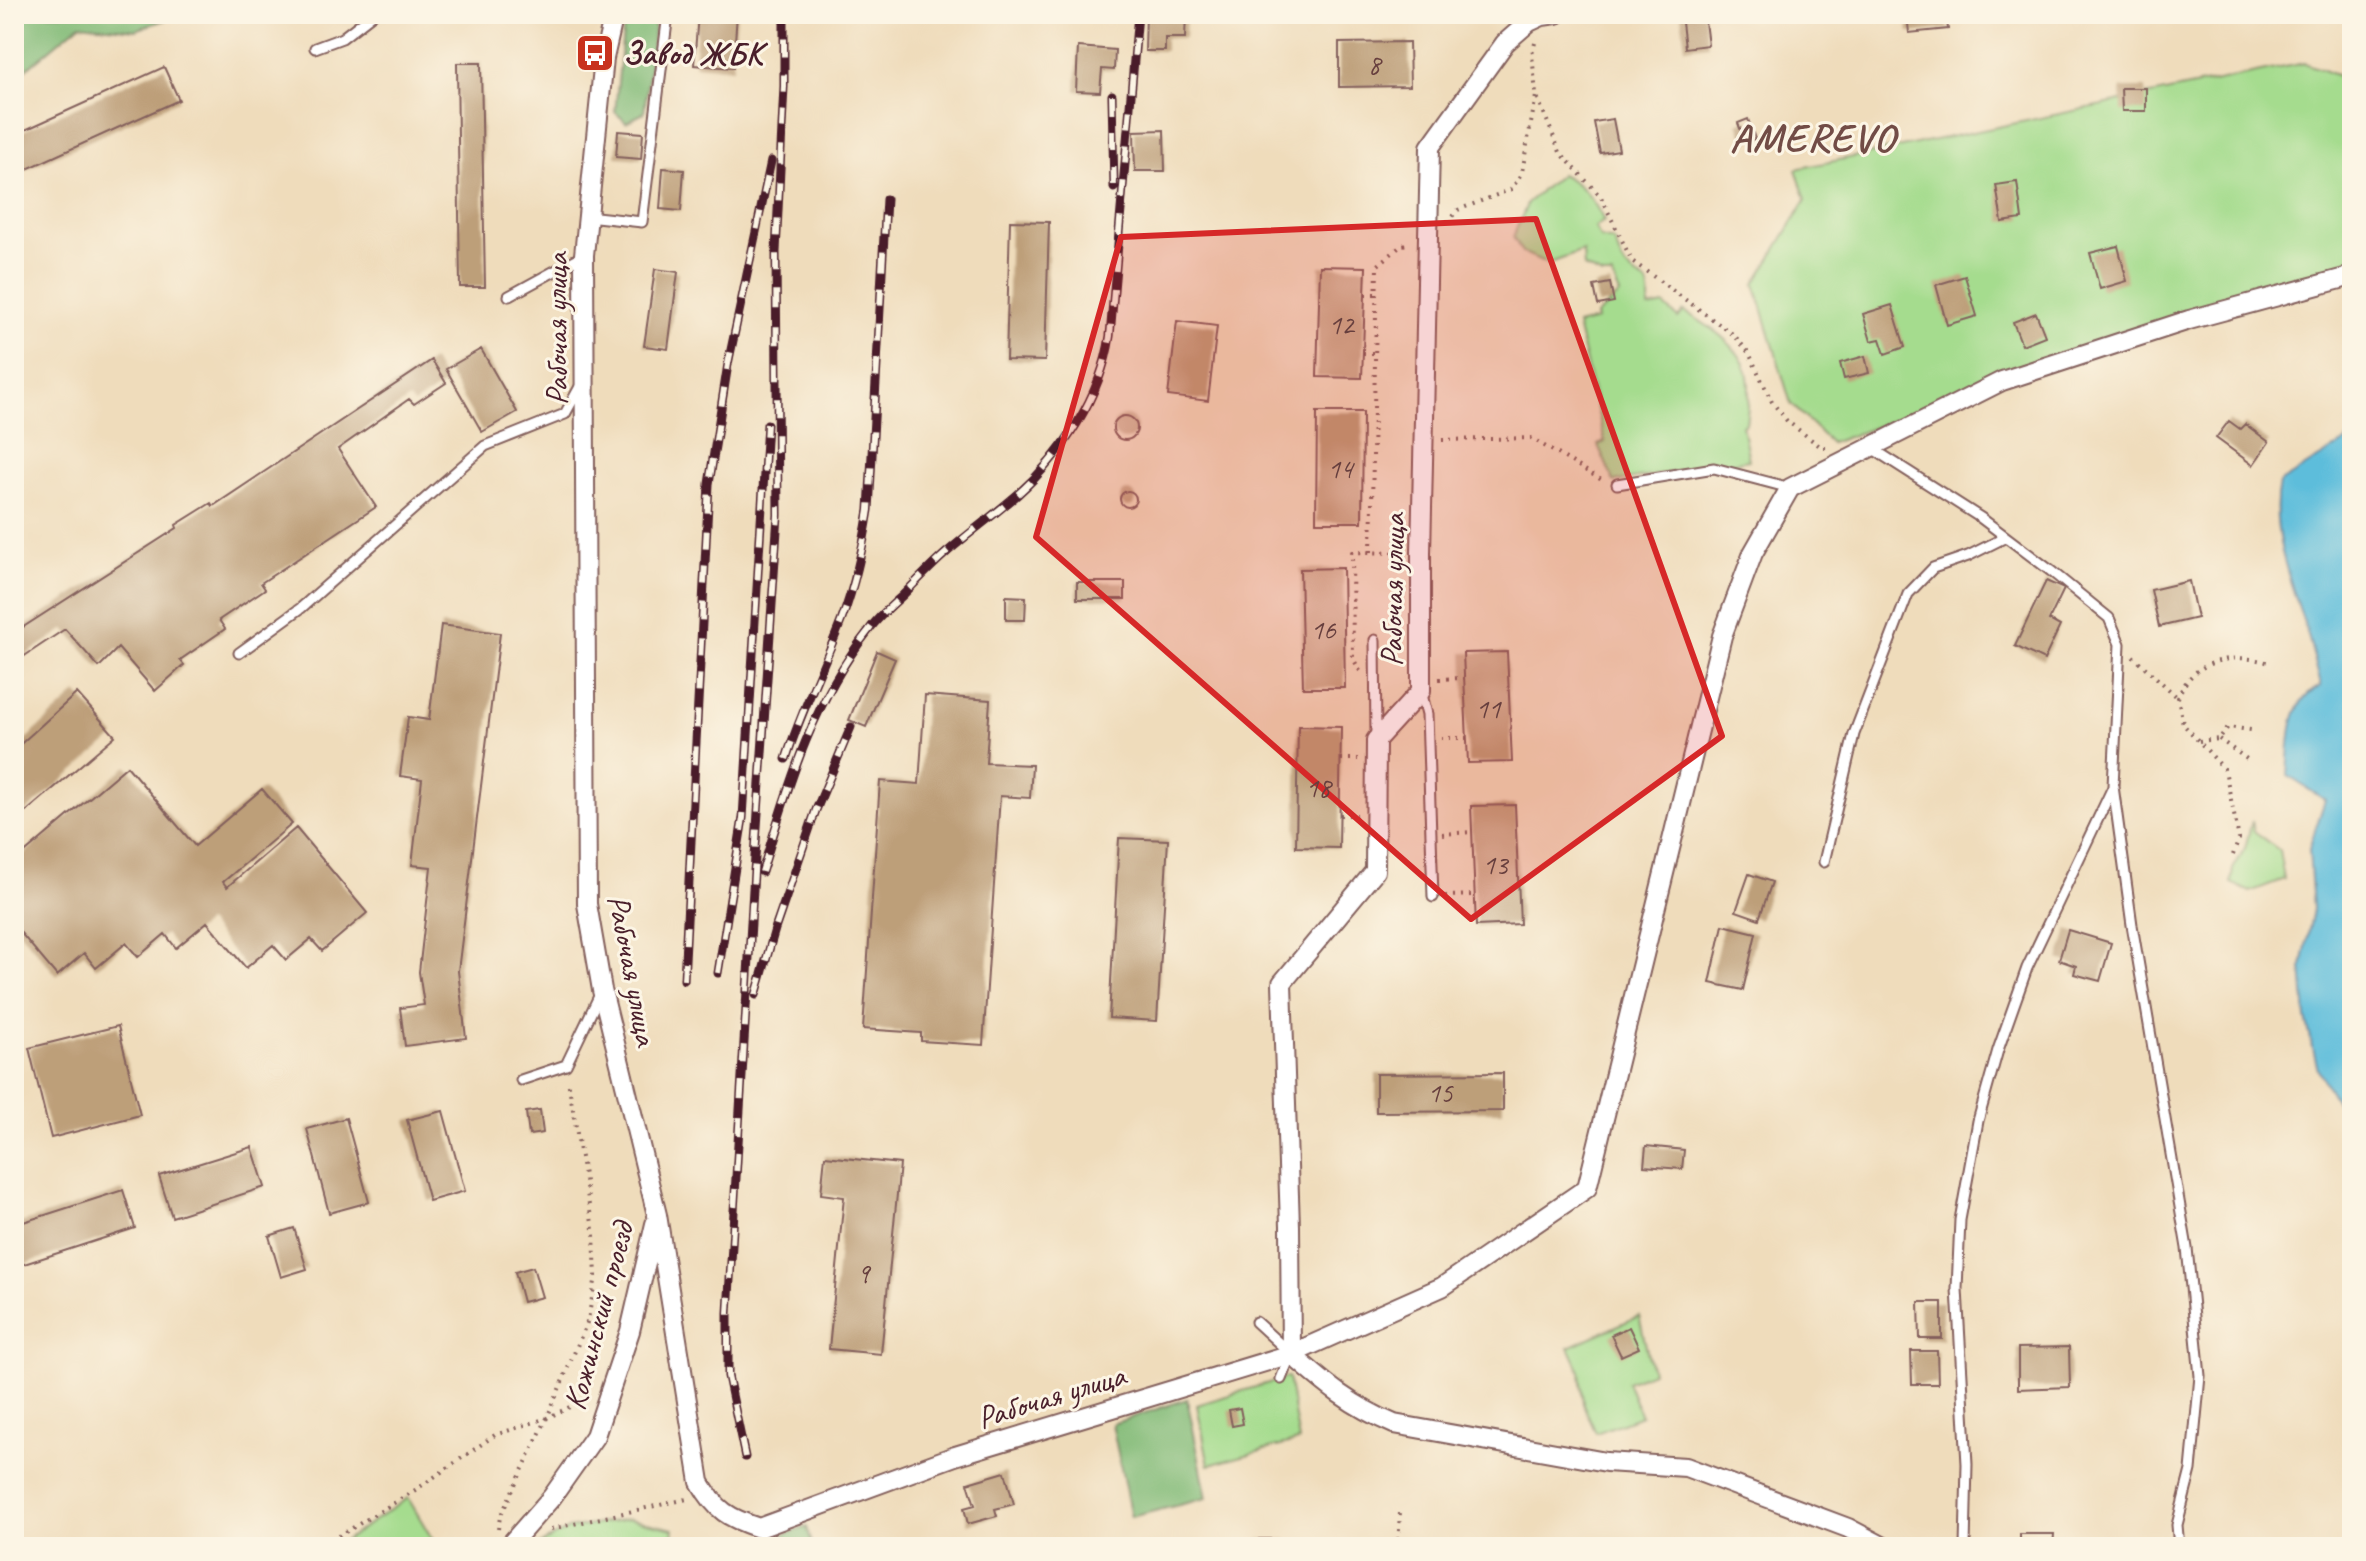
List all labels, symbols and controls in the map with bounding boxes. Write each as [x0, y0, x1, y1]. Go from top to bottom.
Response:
bus stop icon: Завод ЖБК [574, 32, 616, 74]
place label: Завод ЖБК [623, 33, 769, 74]
house number: 8 [1368, 47, 1383, 82]
district label: AMEREVO [1730, 113, 1899, 163]
street label: Рабочая улица [536, 251, 577, 405]
house number: 12 [1328, 307, 1356, 342]
house number: 14 [1327, 451, 1355, 486]
street label: Рабочая улица [1371, 511, 1414, 667]
house number: 16 [1310, 612, 1337, 647]
house number: 11 [1475, 691, 1502, 726]
house number: 18 [1305, 770, 1333, 805]
house number: 13 [1482, 847, 1510, 882]
street label: Рабочая улица [598, 891, 668, 1051]
house number: 15 [1427, 1075, 1454, 1110]
street label: Кожинский проезд [554, 1215, 644, 1414]
house number: 9 [857, 1256, 872, 1291]
street label: Рабочая улица [972, 1354, 1132, 1438]

